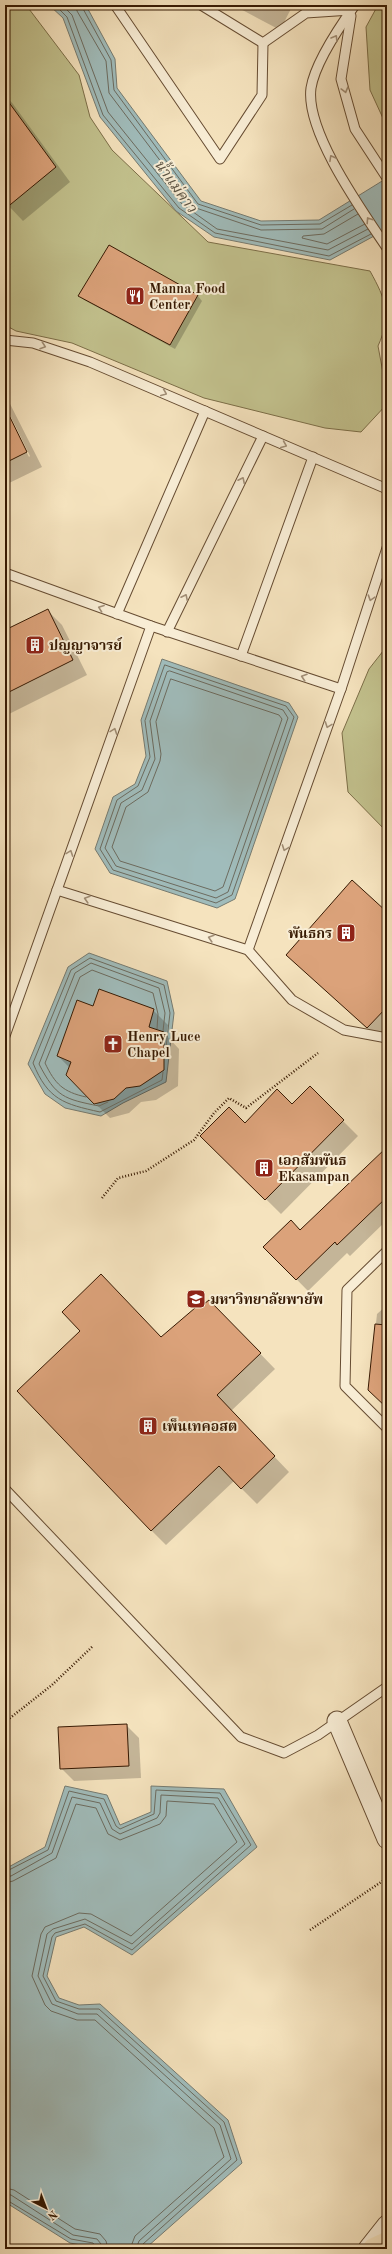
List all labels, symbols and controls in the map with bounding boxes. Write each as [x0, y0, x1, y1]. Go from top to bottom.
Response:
one-way arrow [330, 35, 337, 42]
one-way arrow [340, 87, 348, 93]
water label: น้ำแม่คาว [151, 155, 204, 217]
one-way arrow [329, 155, 337, 162]
one-way arrow [366, 217, 374, 224]
place label: Manna Food Center [149, 282, 226, 312]
restaurant icon: Manna Food Center [124, 285, 146, 307]
one-way arrow [40, 341, 47, 350]
one-way arrow [161, 389, 168, 397]
one-way arrow [280, 440, 287, 448]
one-way arrow [237, 476, 245, 484]
one-way arrow [180, 593, 187, 601]
one-way arrow [367, 594, 375, 601]
one-way arrow [98, 605, 105, 613]
building icon: ปญญาจารย์ [24, 634, 46, 656]
place label: ปญญาจารย์ [49, 636, 123, 654]
one-way arrow [301, 673, 308, 681]
one-way arrow [324, 722, 333, 729]
one-way arrow [109, 727, 117, 734]
one-way arrow [281, 844, 289, 851]
one-way arrow [65, 850, 74, 857]
one-way arrow [84, 896, 91, 904]
building icon: พันธกร [335, 922, 357, 944]
place label: พันธกร [288, 926, 332, 941]
one-way arrow [208, 934, 215, 943]
place label: Henry Luce Chapel [127, 1030, 201, 1060]
church icon: Henry Luce Chapel [102, 1033, 124, 1055]
place label: เอกสัมพันธ Ekasampan [278, 1153, 350, 1184]
building icon: เอกสัมพันธ Ekasampan [253, 1157, 275, 1179]
school or university icon: มหาวิทยาลัยพายัพ [185, 1288, 207, 1310]
place label: มหาวิทยาลัยพายัพ [210, 1292, 323, 1307]
building icon: เพ็นเทคอสต [137, 1415, 159, 1437]
place label: เพ็นเทคอสต [162, 1418, 237, 1434]
north arrow [26, 2188, 66, 2228]
text: N [44, 2207, 58, 2222]

